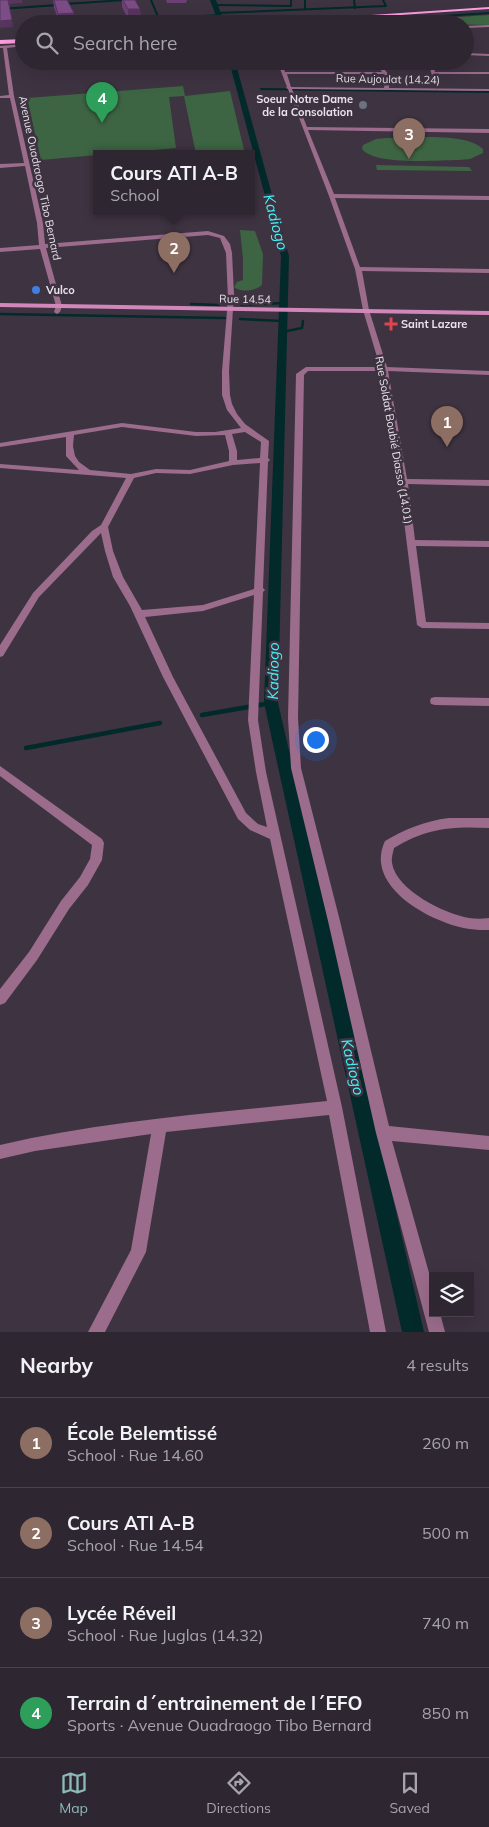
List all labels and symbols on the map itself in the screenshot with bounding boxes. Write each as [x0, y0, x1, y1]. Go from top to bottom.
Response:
street label: Rue Aujoulat (14.24) [336, 71, 440, 87]
pin: 4 [86, 82, 118, 123]
place label: Soeur Notre Dame de la Consolation [256, 92, 353, 119]
street label: Avenue Ouadraogo Tibo Bernard [16, 94, 64, 262]
marker: Soeur Notre Dame de la Consolation [357, 99, 369, 111]
pin: 3 [393, 118, 425, 159]
water label: Kadiogo [259, 192, 293, 253]
pin: 2 [158, 232, 190, 273]
place label: Vulco [45, 283, 75, 297]
marker: Vulco [30, 284, 42, 296]
street label: Rue 14.54 [219, 292, 271, 306]
place label: Saint Lazare [401, 317, 467, 331]
marker: Saint Lazare [385, 318, 397, 330]
street label: Rue Soldat Boubié Diasso (14.01) [372, 355, 416, 525]
pin: 1 [431, 406, 463, 447]
water label: Kadiogo [263, 642, 283, 700]
your location [303, 727, 329, 753]
water label: Kadiogo [337, 1037, 369, 1097]

